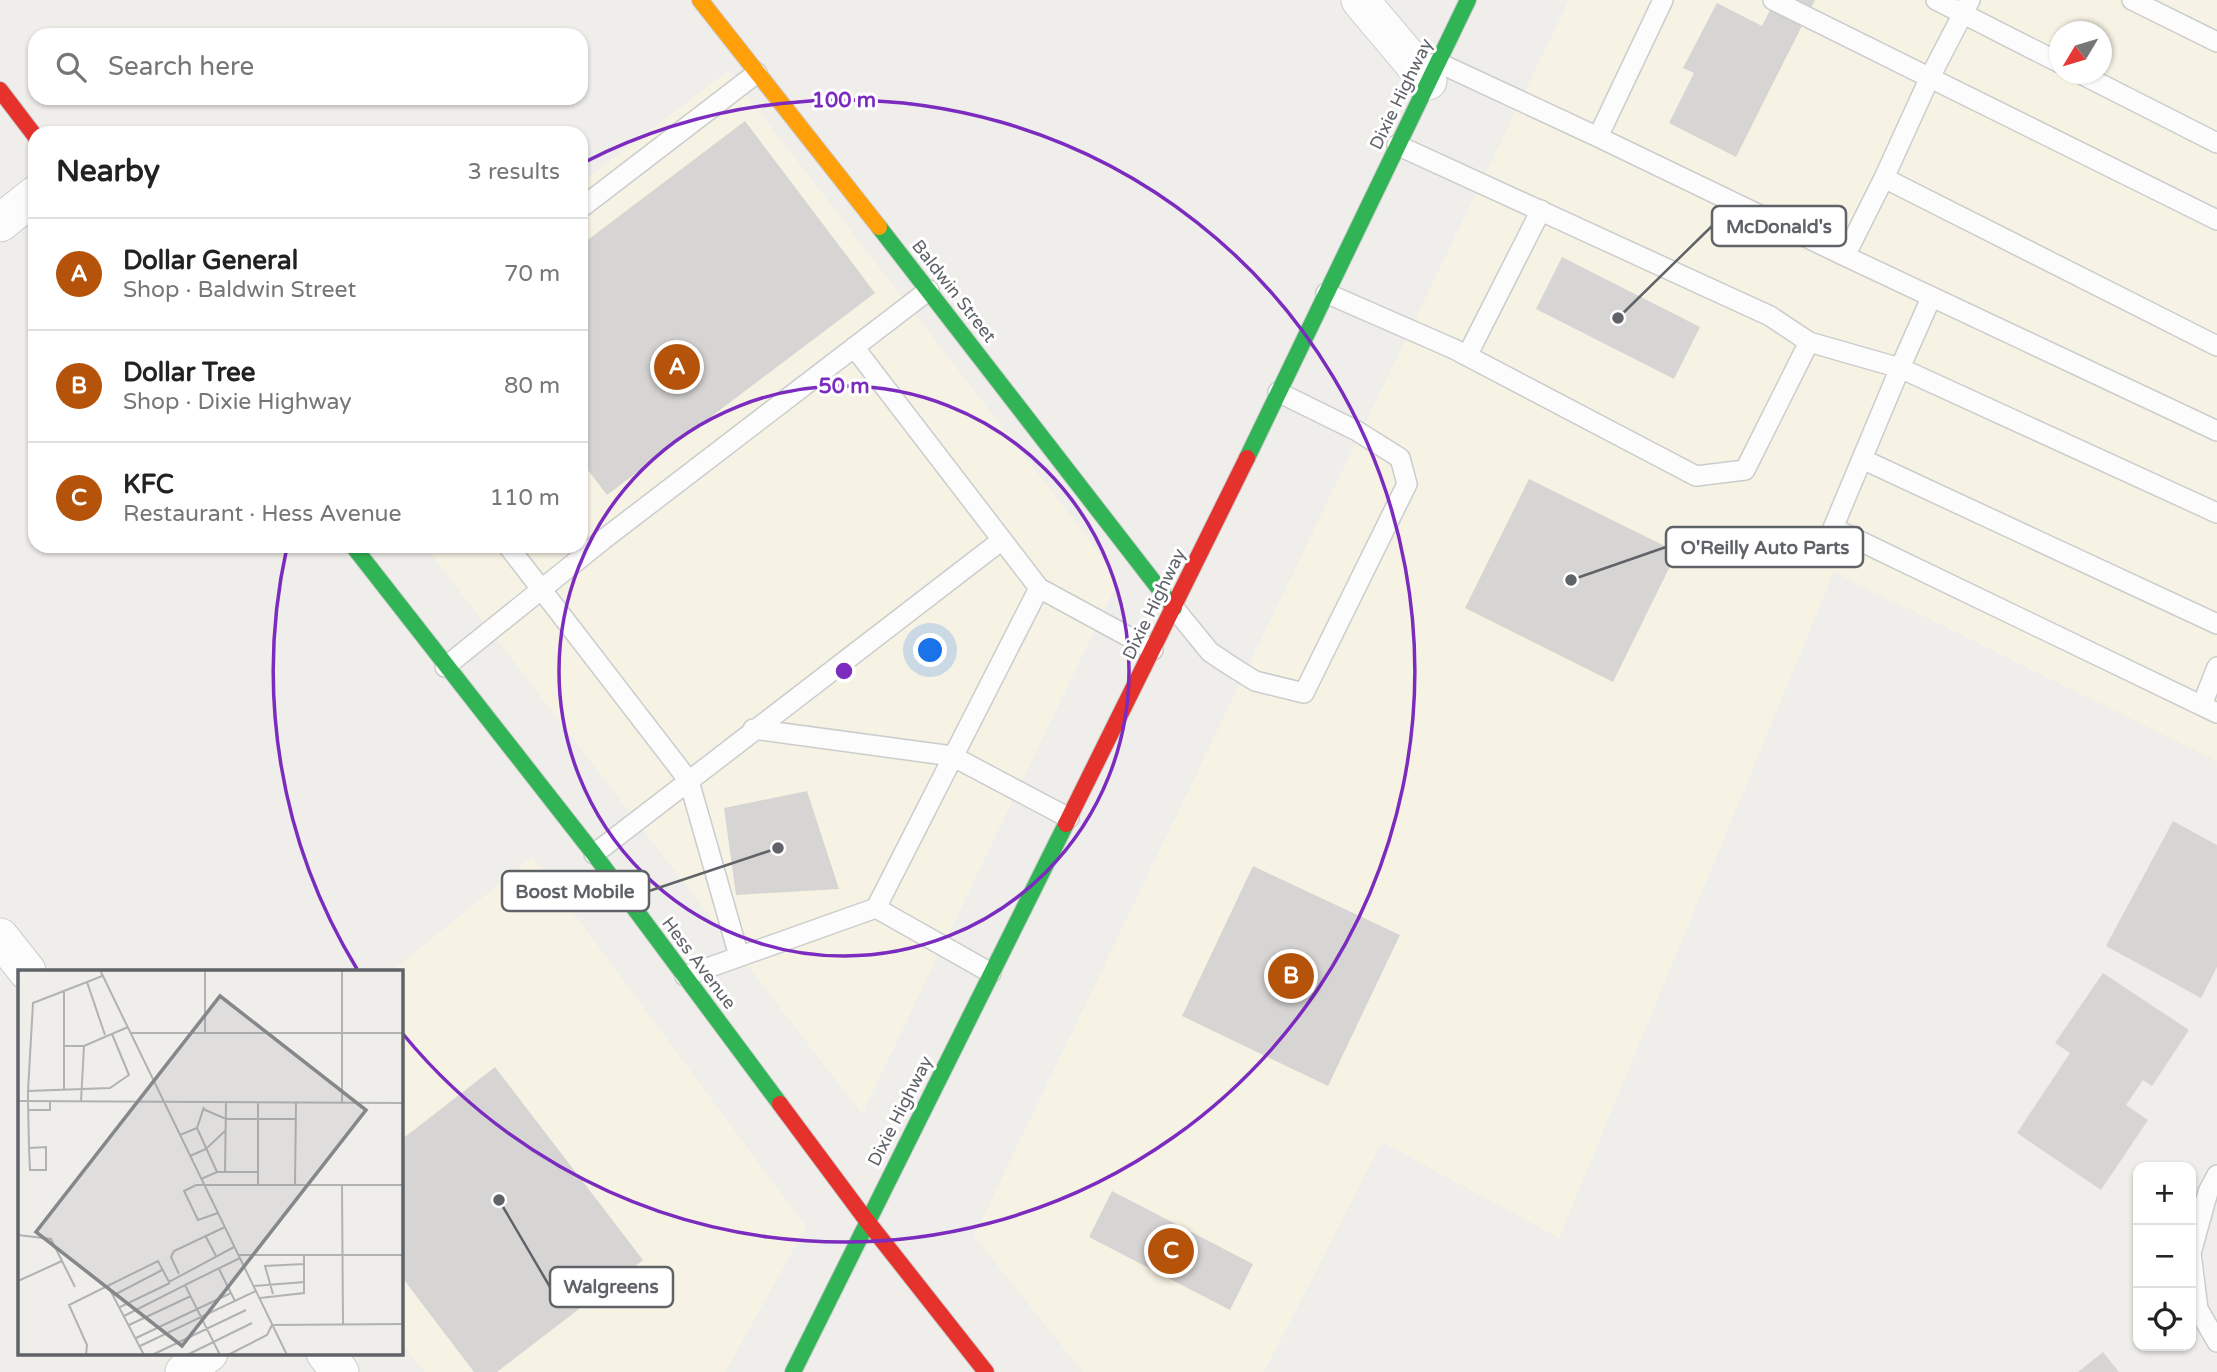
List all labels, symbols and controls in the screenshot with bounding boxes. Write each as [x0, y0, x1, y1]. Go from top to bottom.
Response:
north arrow [2049, 21, 2112, 84]
search box [28, 28, 588, 105]
street label: Dixie Highway [1365, 35, 1437, 153]
icon: search [52, 48, 90, 86]
text: Search here [108, 51, 254, 82]
text: 100 m [812, 88, 876, 113]
text: Nearby [56, 153, 160, 190]
text: 3 results [467, 158, 560, 186]
callout: McDonald's [1712, 206, 1846, 246]
text: McDonald's [1726, 216, 1832, 238]
street label: Baldwin Street [907, 235, 1001, 347]
text: Dollar General [123, 245, 298, 276]
text: A [70, 260, 88, 288]
text: 70 m [504, 260, 560, 288]
text: Shop · Baldwin Street [123, 276, 356, 304]
pin: A [654, 341, 700, 393]
text: Dollar Tree [123, 357, 255, 388]
text: B [71, 372, 87, 400]
text: 80 m [504, 372, 560, 400]
text: 50 m [818, 374, 870, 399]
text: Shop · Dixie Highway [123, 388, 352, 416]
text: KFC [123, 469, 174, 500]
text: C [71, 484, 87, 512]
text: 110 m [490, 484, 560, 512]
text: Restaurant · Hess Avenue [123, 500, 402, 528]
callout: O'Reilly Auto Parts [1666, 527, 1863, 567]
text: O'Reilly Auto Parts [1681, 537, 1849, 560]
street label: Dixie Highway [1118, 545, 1190, 663]
your location [913, 633, 947, 667]
centre of rings [832, 659, 856, 683]
callout: Boost Mobile [502, 871, 649, 911]
text: Boost Mobile [515, 881, 635, 903]
street label: Hess Avenue [657, 912, 741, 1014]
pin: B [1268, 950, 1314, 1002]
inset map [18, 970, 402, 1354]
street label: Dixie Highway [863, 1052, 937, 1170]
map controls [2133, 1162, 2196, 1351]
button: + [2133, 1162, 2196, 1225]
pin: C [1148, 1225, 1194, 1277]
button: − [2133, 1225, 2196, 1288]
callout: Walgreens [550, 1267, 673, 1307]
text: Walgreens [563, 1276, 659, 1299]
button: locate [2133, 1288, 2196, 1351]

